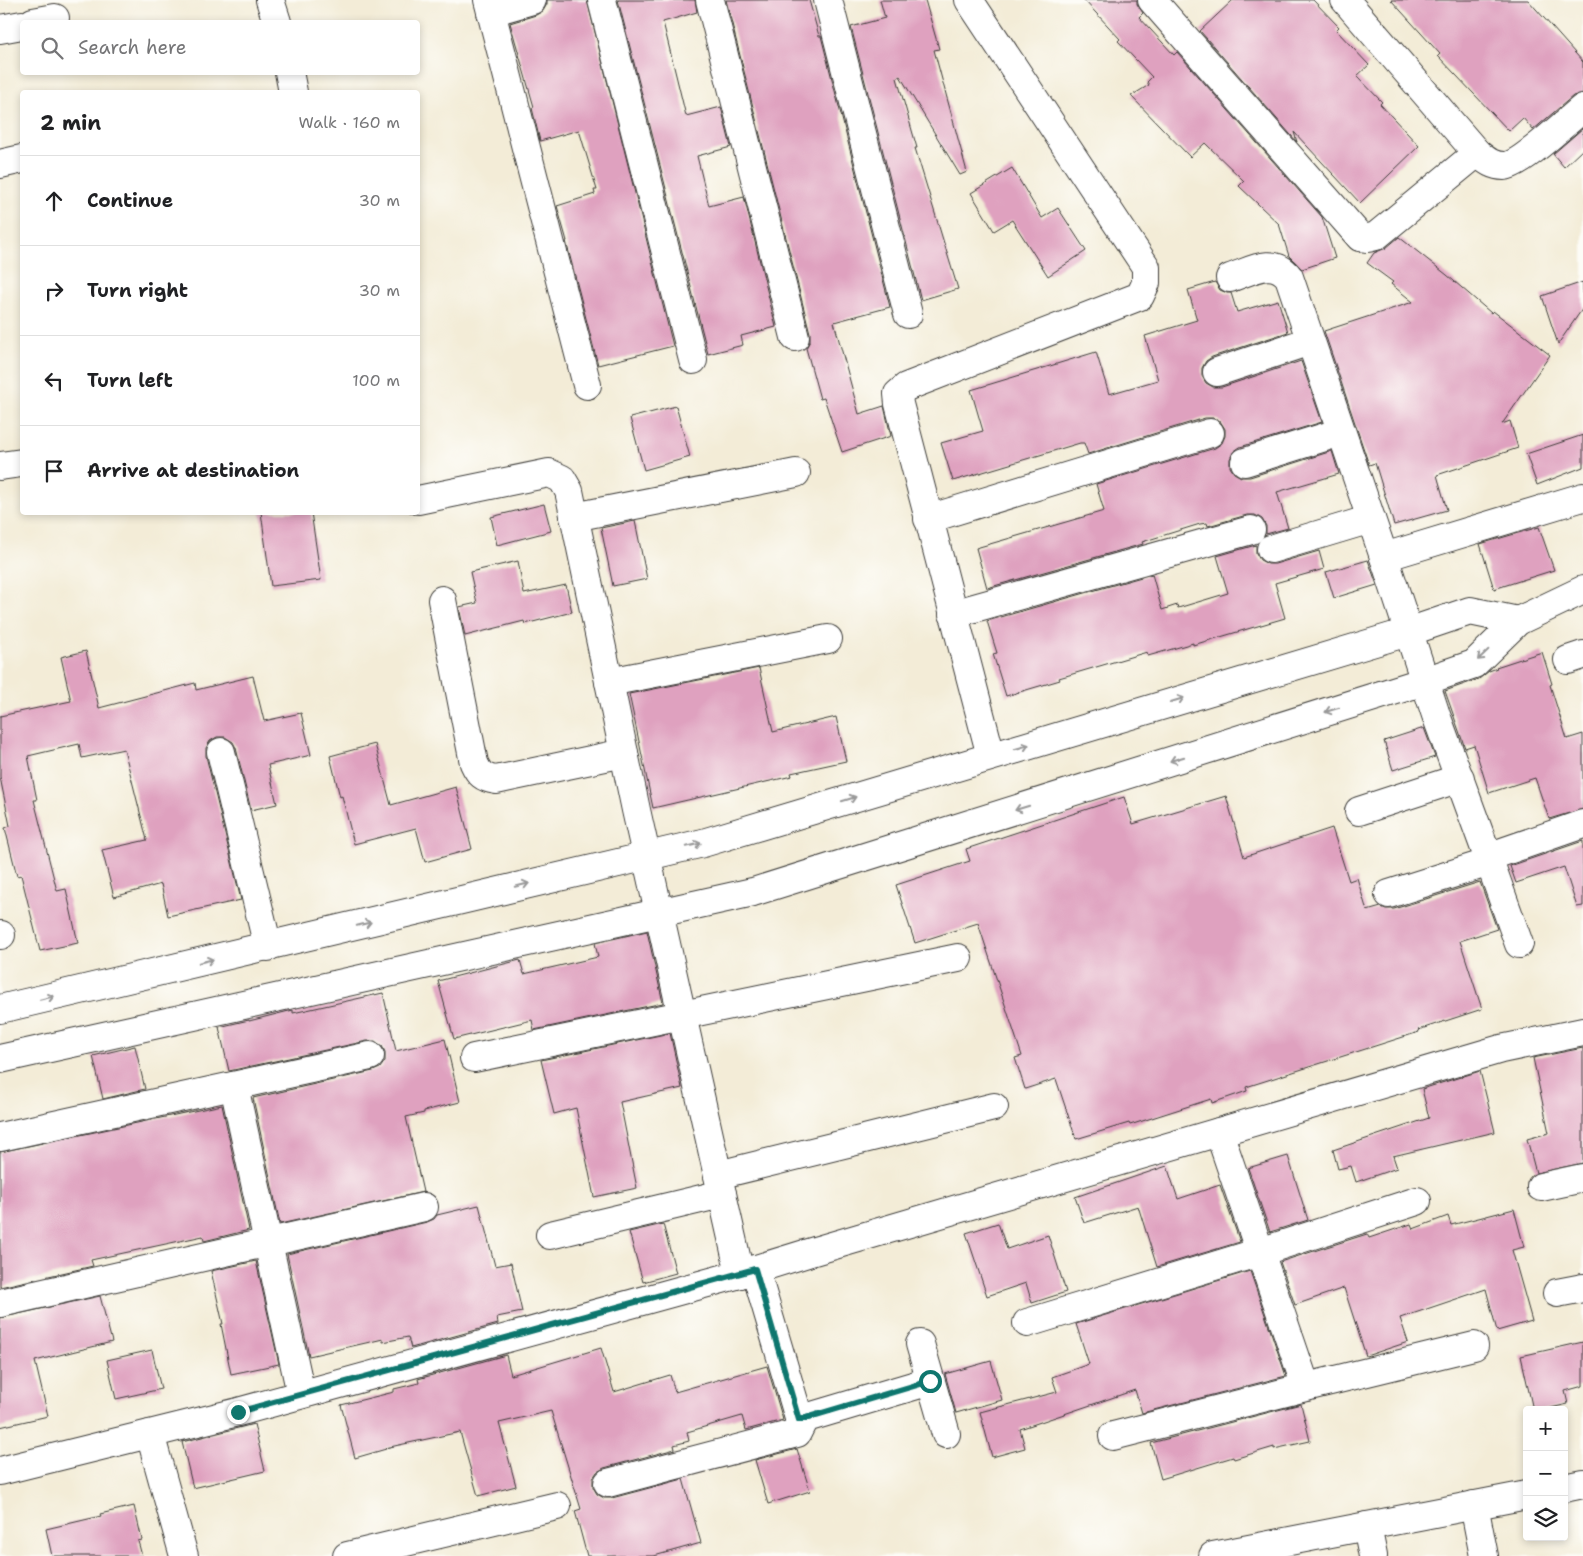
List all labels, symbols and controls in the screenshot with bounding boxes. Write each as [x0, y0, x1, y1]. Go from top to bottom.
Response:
search box [20, 20, 420, 75]
icon: search [38, 34, 66, 62]
text: Search here [78, 35, 187, 60]
text: 2 min [40, 109, 101, 137]
text: Walk · 160 m [299, 112, 400, 133]
icon: ahead [40, 187, 68, 215]
text: Continue [87, 188, 173, 213]
text: 30 m [359, 190, 400, 211]
icon: right [40, 277, 68, 305]
text: Turn right [87, 278, 188, 303]
text: 30 m [359, 280, 400, 301]
icon: left [40, 367, 68, 395]
text: Turn left [87, 368, 173, 393]
text: 100 m [352, 370, 400, 391]
icon: arrive [40, 457, 68, 485]
text: Arrive at destination [87, 458, 299, 483]
one-way arrow [1478, 648, 1490, 660]
one-way arrow [1169, 695, 1185, 705]
one-way arrow [1325, 706, 1340, 715]
one-way arrow [1013, 741, 1029, 751]
one-way arrow [1169, 754, 1185, 764]
one-way arrow [841, 793, 857, 803]
one-way arrow [1014, 803, 1030, 813]
one-way arrow [685, 840, 701, 849]
one-way arrow [513, 880, 529, 889]
one-way arrow [355, 918, 371, 928]
one-way arrow [197, 956, 213, 965]
one-way arrow [39, 993, 55, 1002]
route start [919, 1370, 942, 1393]
route end [227, 1401, 250, 1424]
map controls [1523, 1406, 1568, 1541]
button: + [1523, 1406, 1568, 1451]
button: − [1523, 1451, 1568, 1496]
button: layers [1523, 1496, 1568, 1541]

